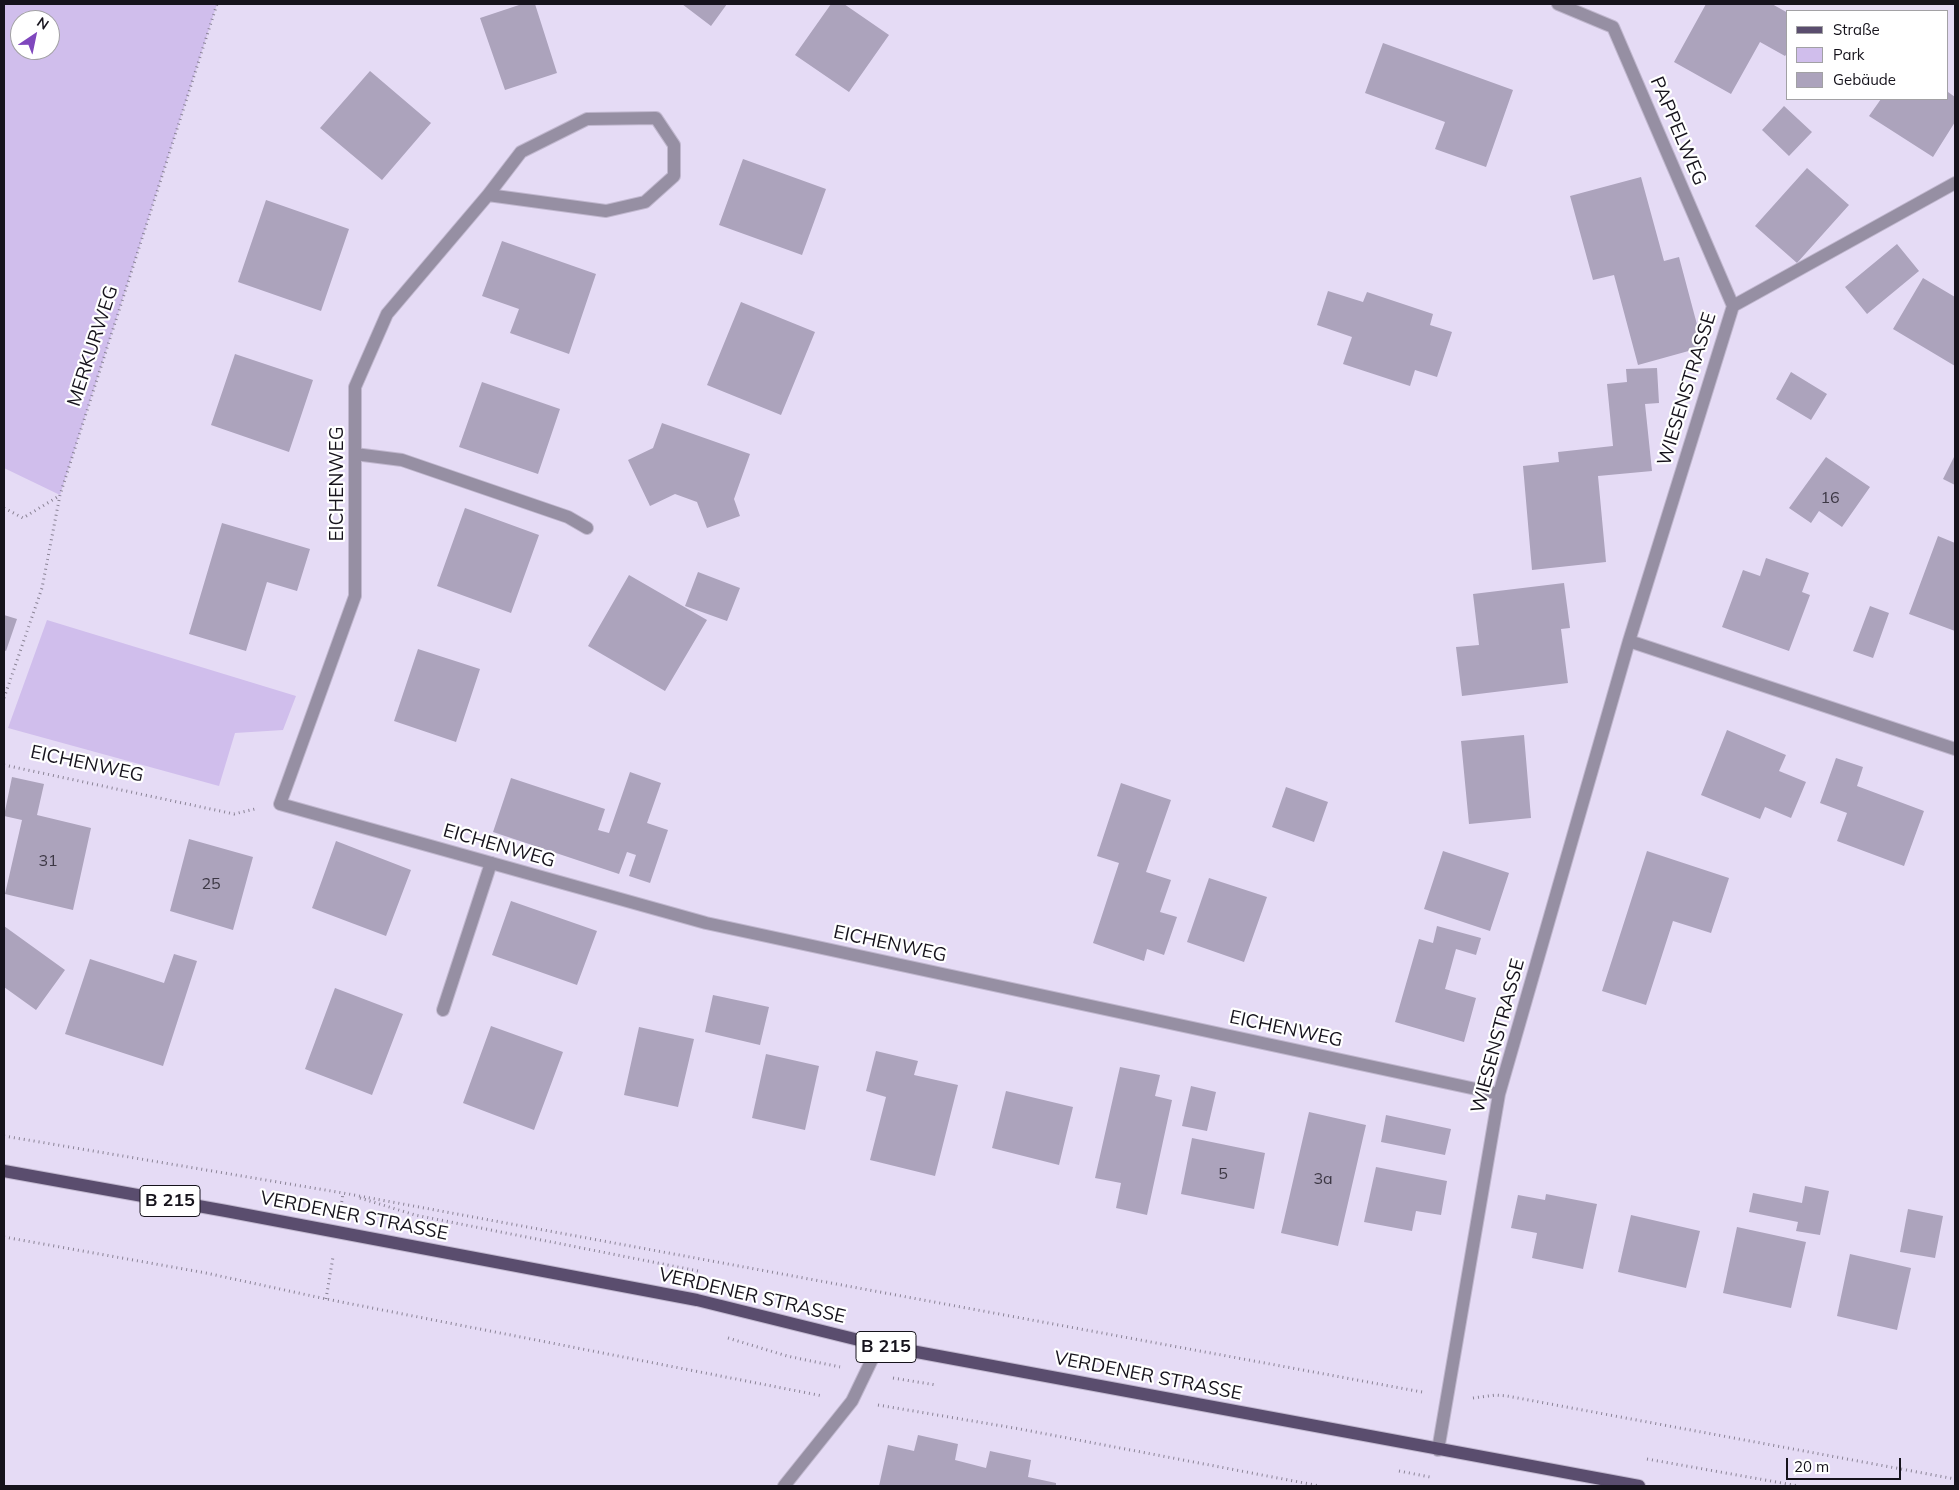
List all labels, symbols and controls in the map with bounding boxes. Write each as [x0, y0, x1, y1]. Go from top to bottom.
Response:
north arrow [10, 10, 60, 60]
legend [1786, 10, 1949, 100]
text: N [33, 13, 52, 34]
text: Straße [1833, 20, 1880, 39]
text: Park [1833, 45, 1865, 64]
text: Gebäude [1833, 70, 1896, 89]
street label: PAPPELWEG [1645, 73, 1711, 189]
street label: MERKURWEG [63, 283, 123, 409]
street label: WIESENSTRASSE [1653, 310, 1721, 468]
street label: EICHENWEG [326, 426, 348, 542]
house number: 16 [1820, 488, 1840, 508]
street label: EICHENWEG [28, 741, 146, 787]
street label: EICHENWEG [441, 819, 557, 873]
house number: 31 [38, 851, 58, 871]
house number: 25 [201, 874, 221, 894]
street label: EICHENWEG [831, 921, 949, 967]
street label: WIESENSTRASSE [1466, 956, 1530, 1116]
street label: EICHENWEG [1227, 1006, 1345, 1052]
house number: 5 [1218, 1164, 1228, 1184]
house number: 3a [1313, 1169, 1333, 1189]
road number: B 215 [140, 1186, 200, 1216]
street label: VERDENER STRASSE [258, 1187, 450, 1245]
street label: VERDENER STRASSE [656, 1263, 848, 1329]
road number: B 215 [856, 1331, 916, 1362]
street label: VERDENER STRASSE [1052, 1347, 1244, 1405]
scale bar [1789, 1448, 1904, 1480]
text: 20 m [1794, 1457, 1829, 1476]

